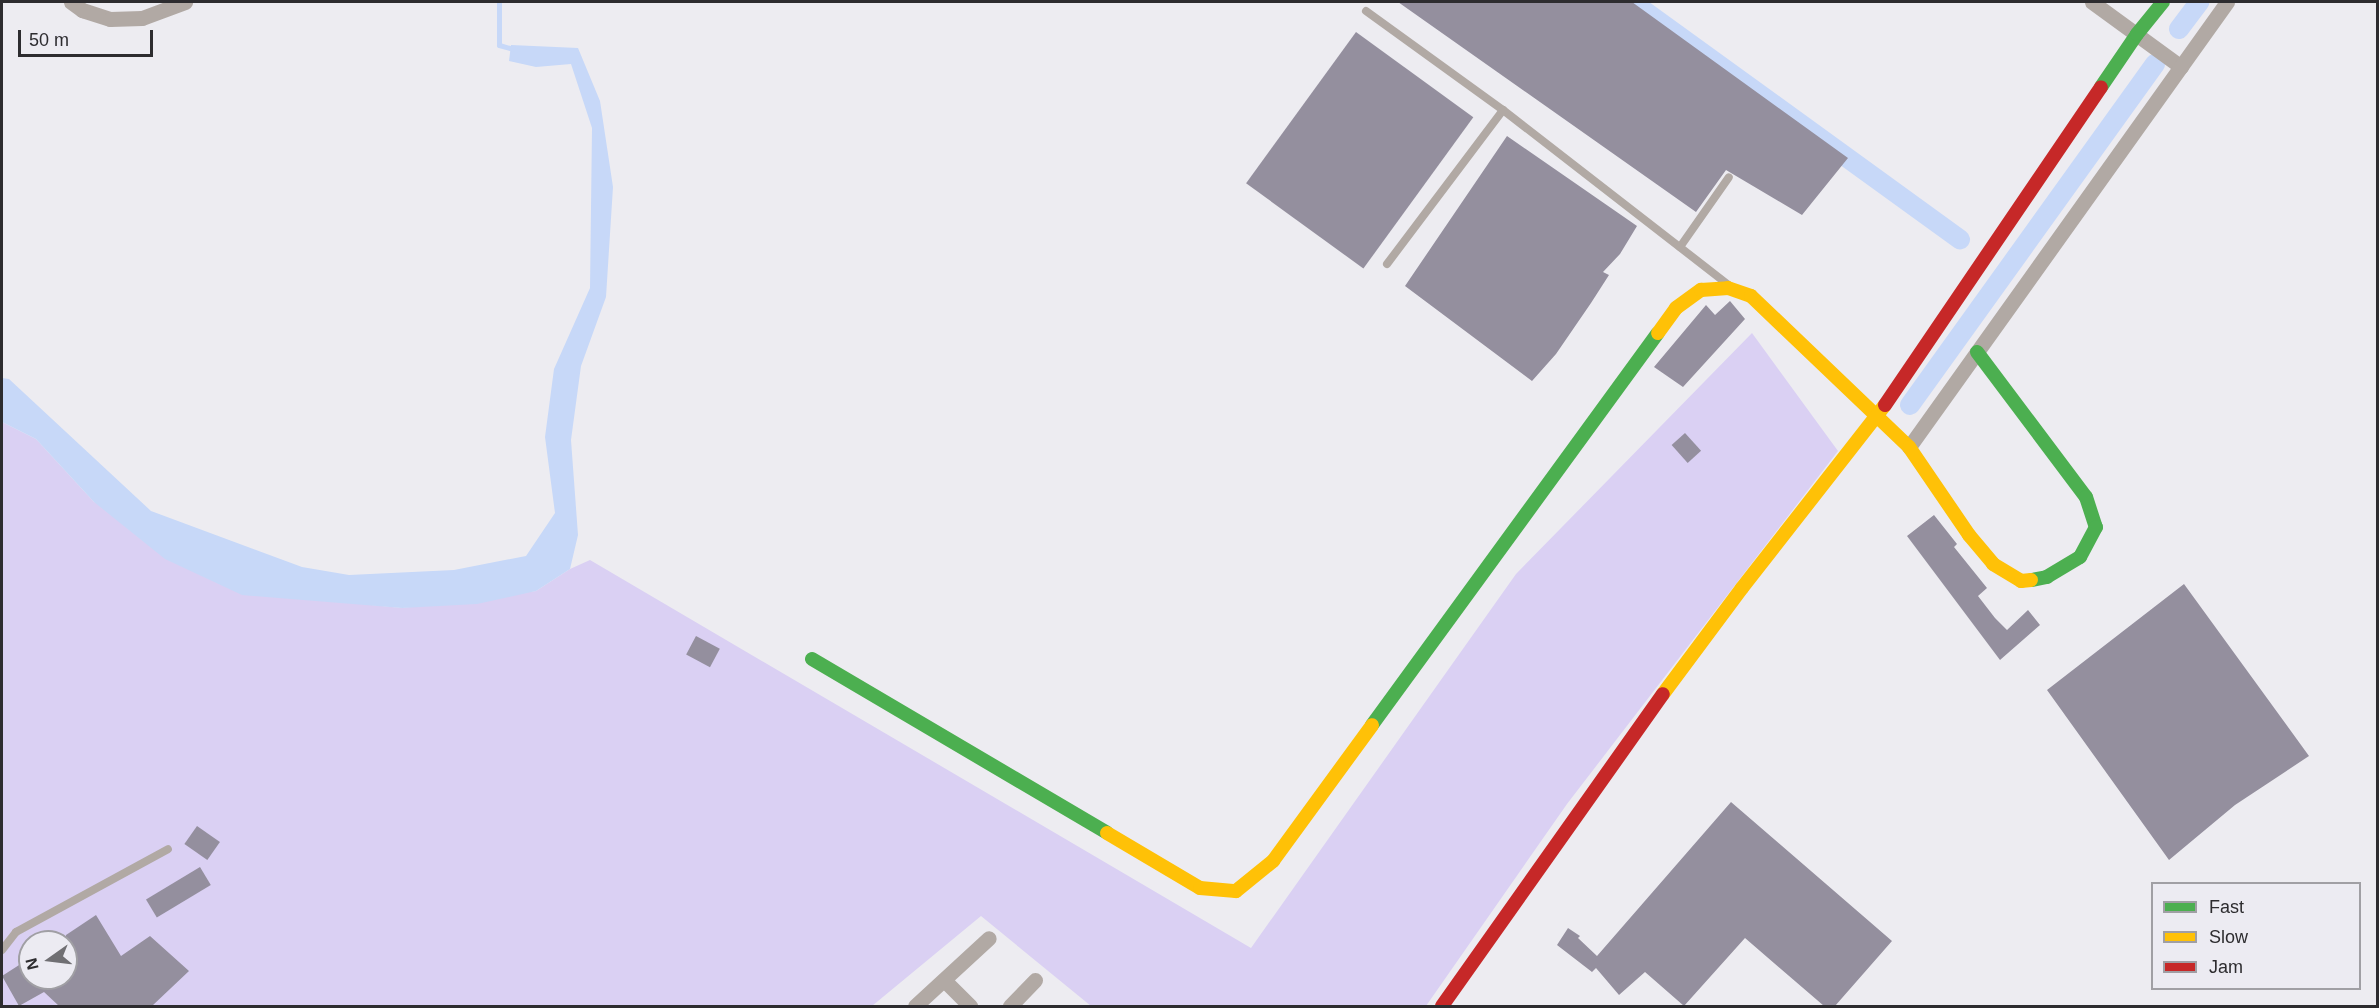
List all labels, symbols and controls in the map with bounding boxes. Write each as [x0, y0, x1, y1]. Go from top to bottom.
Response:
scale bar [21, 18, 156, 56]
text: 50 m [29, 30, 69, 50]
legend [2151, 882, 2361, 990]
text: Fast [2209, 897, 2244, 917]
text: Slow [2209, 927, 2248, 947]
north arrow [18, 930, 78, 990]
text: N [22, 956, 42, 972]
text: Jam [2209, 957, 2243, 977]

